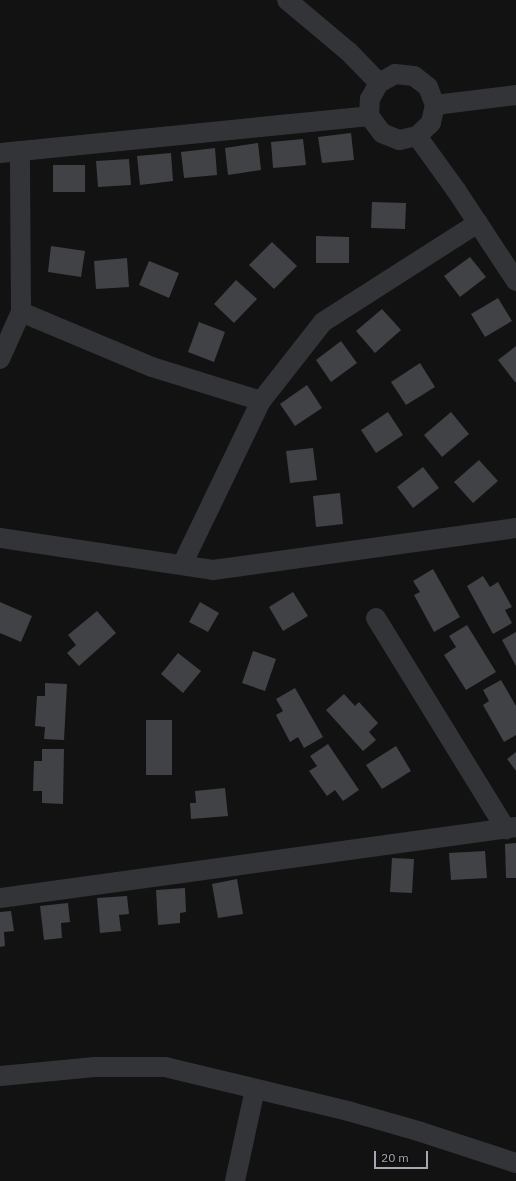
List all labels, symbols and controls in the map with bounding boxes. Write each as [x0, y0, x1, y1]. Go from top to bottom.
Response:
scale bar [376, 1143, 430, 1169]
text: 20 m [381, 1150, 409, 1165]

